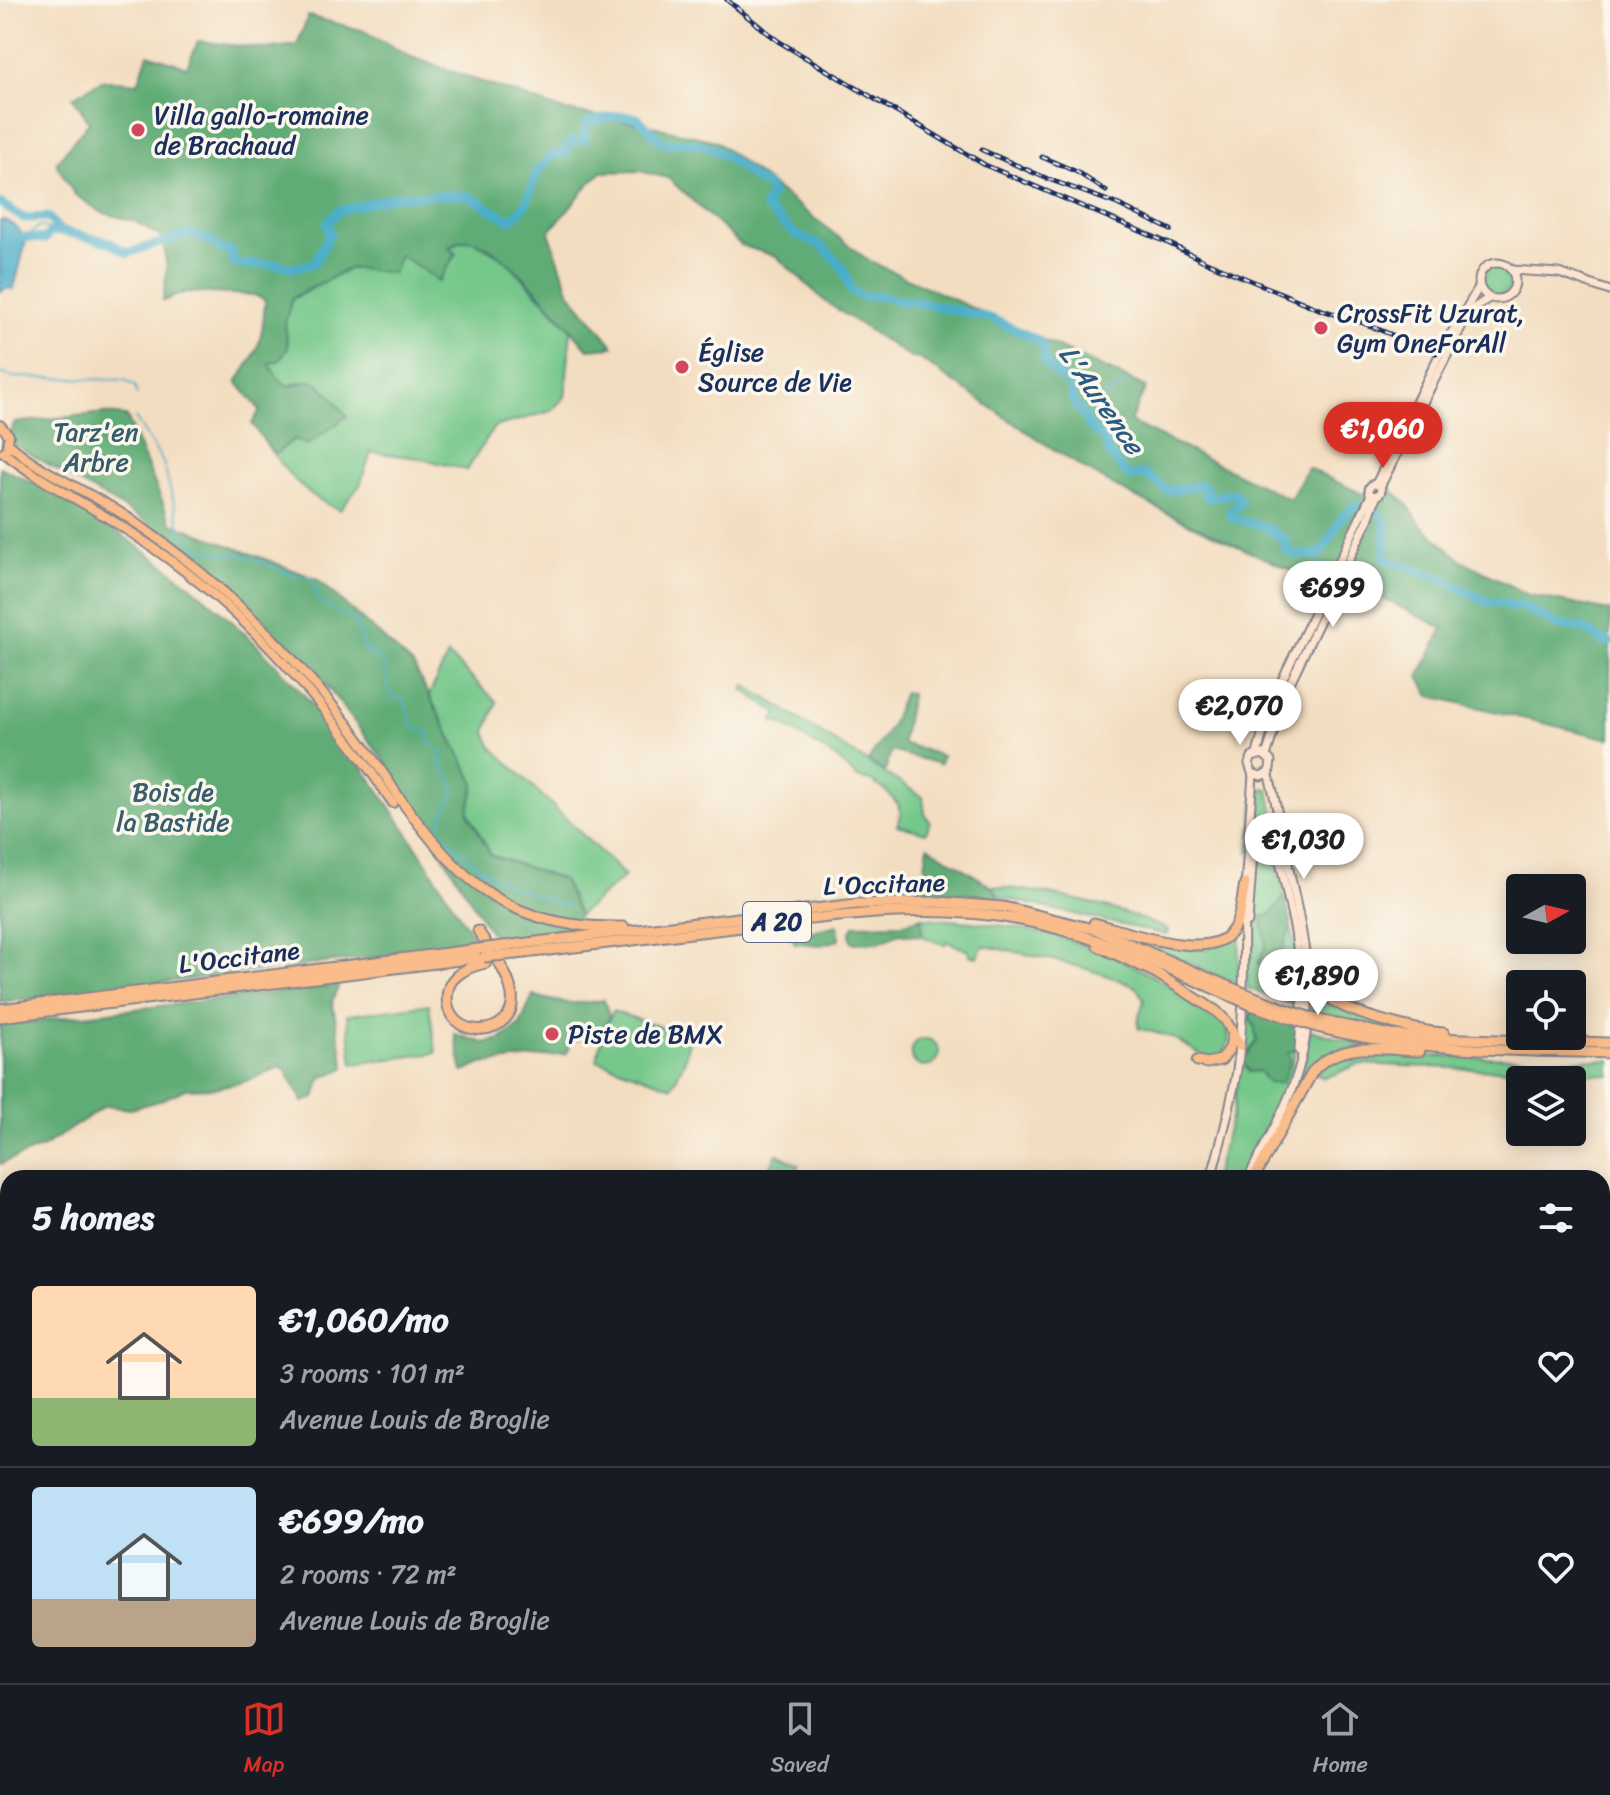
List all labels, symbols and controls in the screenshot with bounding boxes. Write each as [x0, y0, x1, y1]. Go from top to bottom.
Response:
place label: Villa gallo-romaine de Brachaud [154, 92, 369, 168]
marker: Villa gallo-romaine de Brachaud [129, 121, 147, 139]
place label: CrossFit Uzurat, Gym OneForAll [1337, 290, 1525, 366]
marker: CrossFit Uzurat, Gym OneForAll [1312, 319, 1330, 337]
place label: Église Source de Vie [698, 329, 852, 405]
water label: L'Aurence [1046, 334, 1159, 467]
marker: Église Source de Vie [673, 358, 691, 376]
pin: €1,060 [1318, 402, 1448, 470]
text: €1,060 [1341, 405, 1425, 451]
park label: Tarz'en Arbre [53, 409, 139, 485]
pin: €699 [1286, 561, 1380, 629]
text: €699 [1301, 564, 1365, 610]
pin: €2,070 [1175, 679, 1305, 747]
text: €2,070 [1197, 682, 1283, 728]
park label: Bois de la Bastide [116, 769, 230, 845]
pin: €1,030 [1239, 813, 1369, 881]
text: €1,030 [1263, 816, 1345, 862]
street label: L'Occitane [822, 859, 946, 909]
north arrow [1506, 874, 1586, 954]
map controls [1506, 874, 1586, 1146]
road number: A 20 [743, 902, 811, 942]
street label: L'Occitane [176, 927, 303, 987]
pin: €1,890 [1253, 949, 1383, 1017]
text: €1,890 [1276, 952, 1360, 998]
button: locate [1506, 970, 1586, 1050]
place label: Piste de BMX [568, 1011, 723, 1057]
marker: Piste de BMX [543, 1025, 561, 1043]
button: layers [1506, 1066, 1586, 1146]
text: 5 homes [32, 1188, 154, 1248]
icon: filters [1534, 1196, 1578, 1240]
text: €1,060/mo [280, 1290, 449, 1350]
icon: home [96, 1318, 192, 1414]
icon: heart [1534, 1344, 1578, 1388]
text: 3 rooms · 101 m² [280, 1350, 465, 1396]
text: Avenue Louis de Broglie [280, 1396, 550, 1442]
text: €699/mo [280, 1491, 424, 1551]
icon: home [96, 1519, 192, 1615]
icon: heart [1534, 1545, 1578, 1589]
text: 2 rooms · 72 m² [280, 1551, 457, 1597]
text: Avenue Louis de Broglie [280, 1597, 550, 1643]
tab: Map [242, 1697, 286, 1784]
tab: Saved [771, 1697, 829, 1784]
tab: Home [1313, 1697, 1368, 1784]

